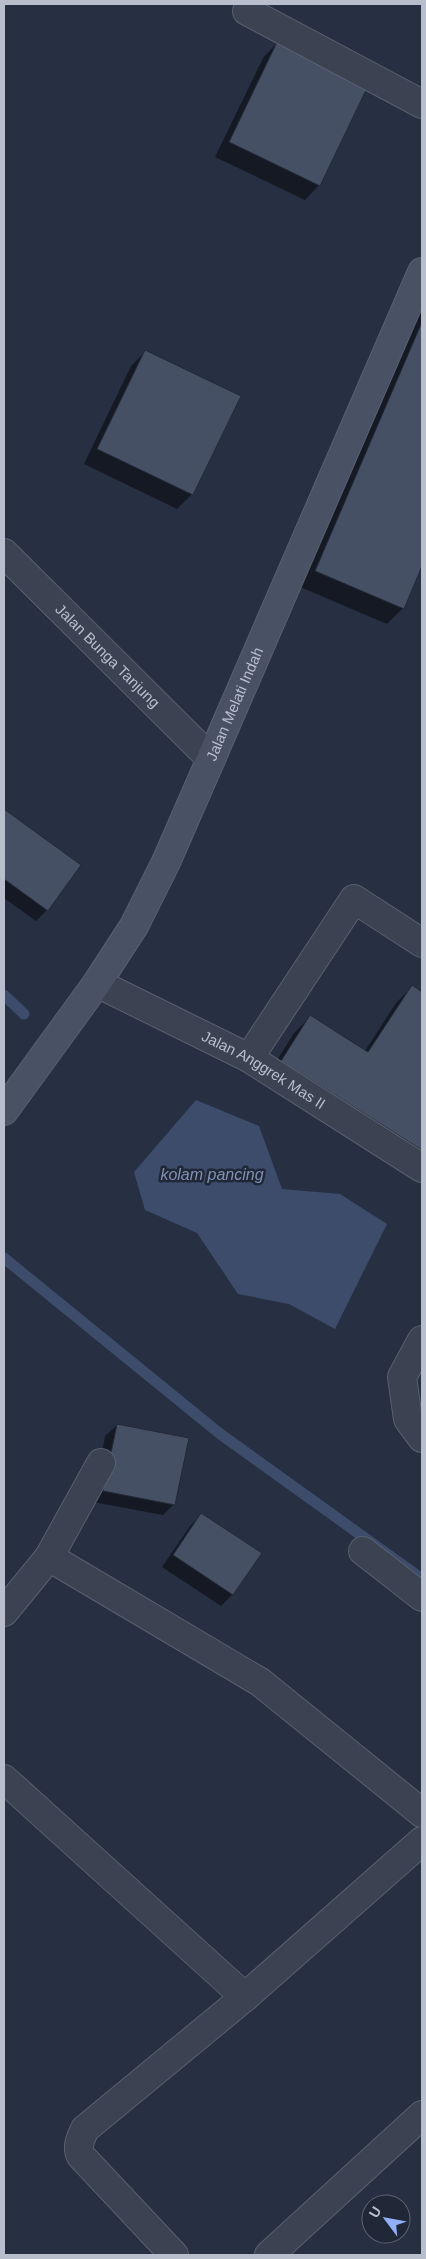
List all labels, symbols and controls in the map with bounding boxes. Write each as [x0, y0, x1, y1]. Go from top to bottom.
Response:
street label: Jalan Bunga Tanjung [52, 600, 163, 711]
street label: Jalan Melati Indah [202, 645, 266, 763]
street label: Jalan Anggrek Mas II [199, 1027, 329, 1112]
water label: kolam pancing [160, 1166, 264, 1183]
north arrow [361, 2194, 411, 2244]
text: U [366, 2204, 384, 2221]

